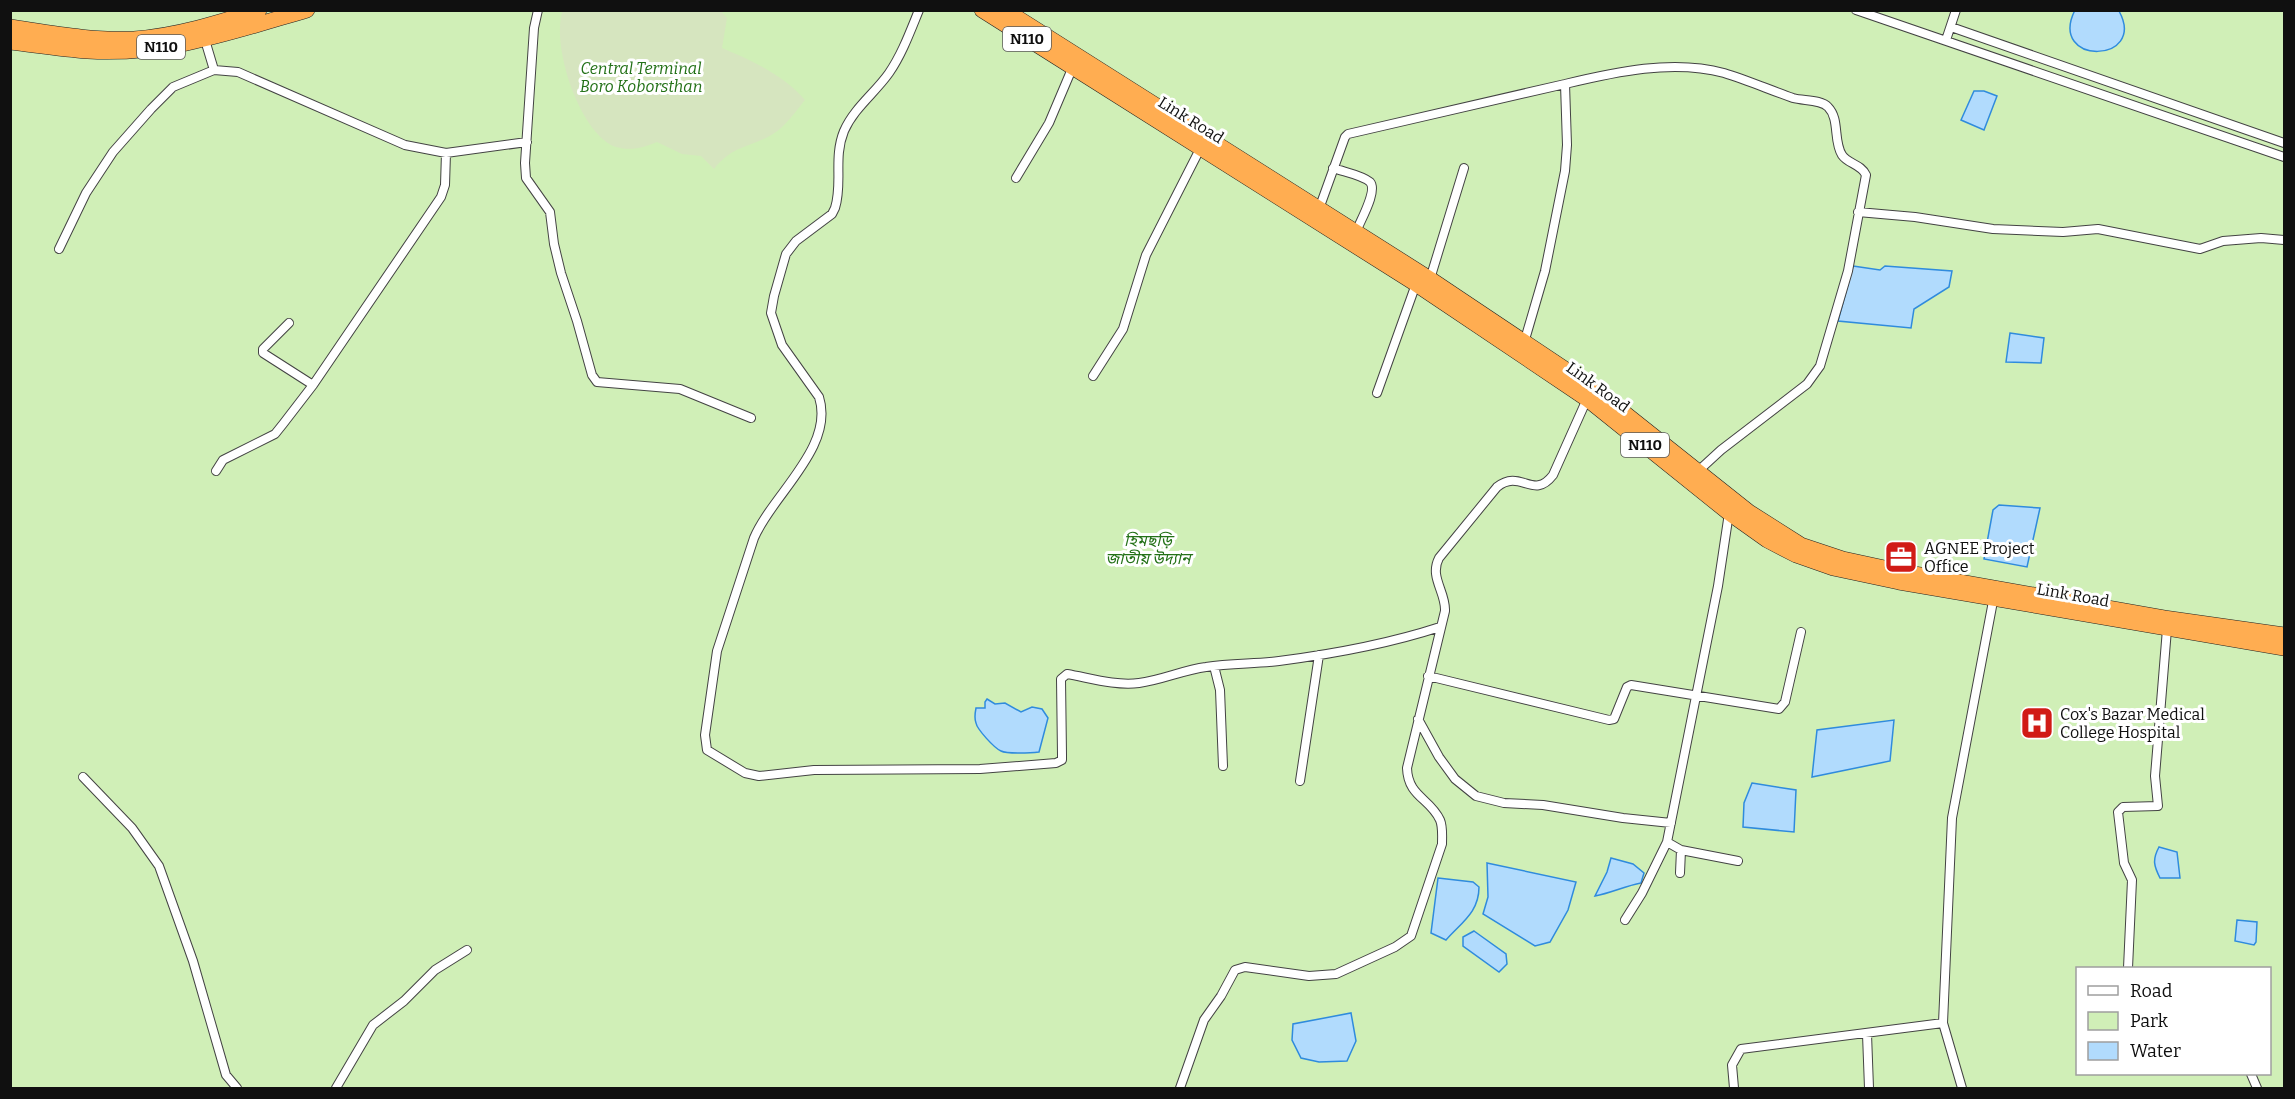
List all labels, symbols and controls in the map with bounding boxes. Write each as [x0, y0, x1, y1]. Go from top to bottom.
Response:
road number: N110 [1003, 27, 1051, 51]
road number: N110 [137, 35, 185, 59]
park label: Central Terminal Boro Koborsthan [580, 59, 702, 96]
street label: Link Road [1155, 93, 1228, 148]
street label: Link Road [1563, 358, 1634, 417]
road number: N110 [1621, 433, 1669, 457]
park label: হিমছড়ি জাতীয় উদ্যান [1105, 531, 1194, 568]
office icon: AGNEE Project Office [1883, 539, 1919, 575]
place label: AGNEE Project Office [1924, 539, 2035, 576]
street label: Link Road [2035, 579, 2111, 611]
hospital icon: Cox's Bazar Medical College Hospital [2019, 705, 2055, 741]
place label: Cox's Bazar Medical College Hospital [2060, 705, 2205, 742]
legend [2076, 967, 2271, 1075]
text: Road [2130, 980, 2173, 1002]
text: Park [2130, 1010, 2169, 1032]
text: Water [2130, 1040, 2181, 1062]

